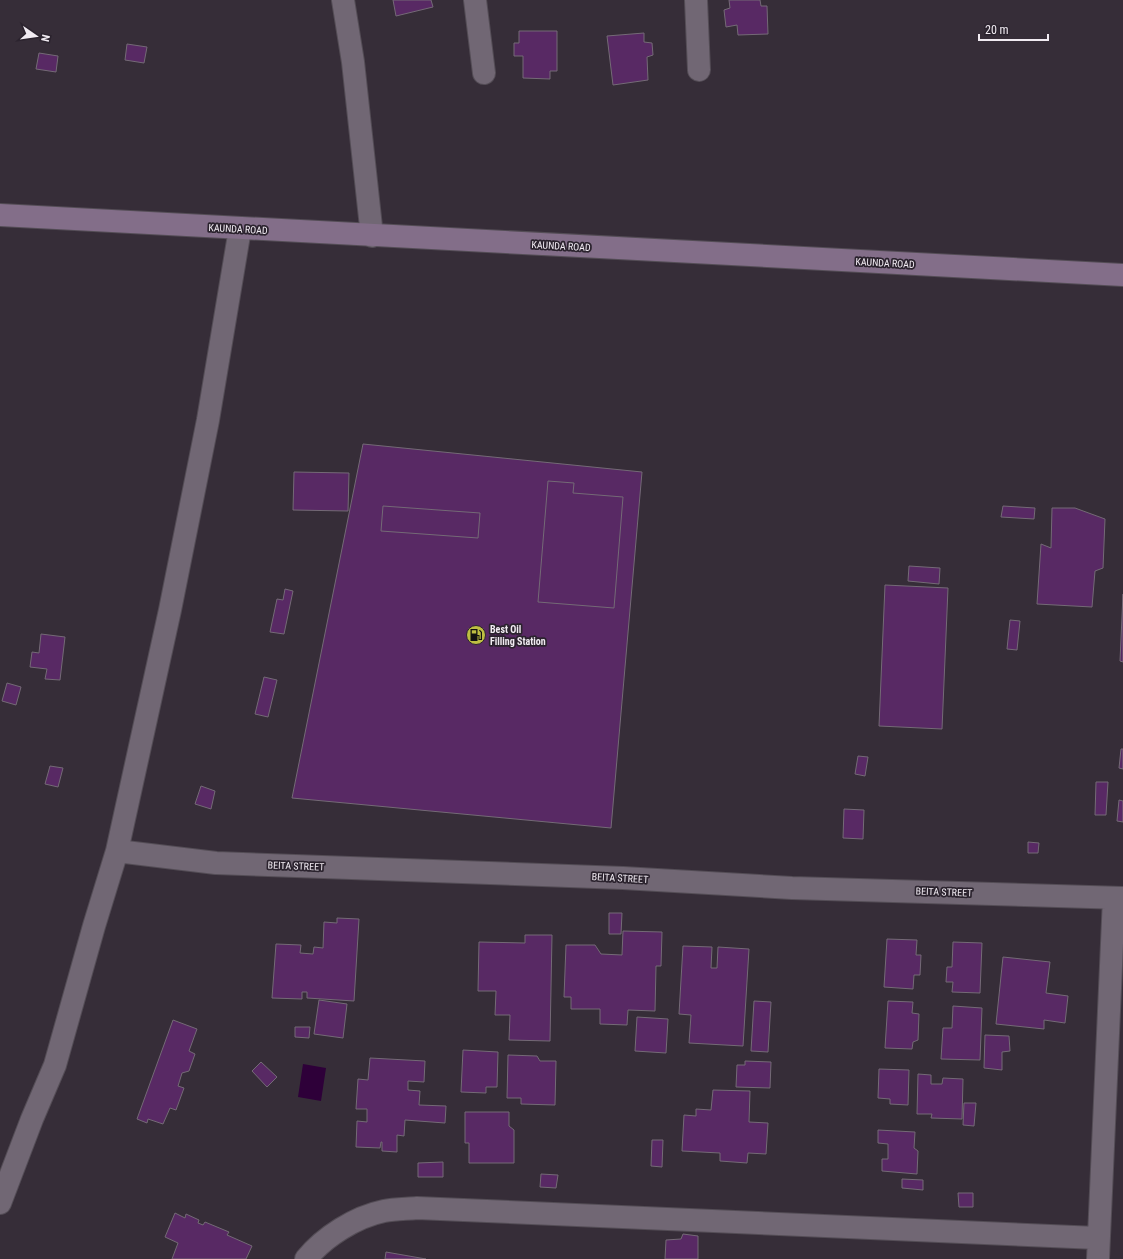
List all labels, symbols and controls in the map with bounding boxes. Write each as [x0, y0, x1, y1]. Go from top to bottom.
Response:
north arrow [16, 16, 56, 56]
scale bar [979, 16, 1048, 42]
text: 20 m [985, 23, 1009, 37]
text: N [38, 33, 52, 43]
street label: KAUNDA ROAD [208, 222, 268, 236]
street label: KAUNDA ROAD [531, 239, 591, 253]
street label: KAUNDA ROAD [855, 256, 915, 270]
fuel station icon: Best Oil Filling Station [465, 624, 487, 646]
place label: Best Oil Filling Station [490, 624, 546, 647]
street label: BEITA STREET [268, 860, 324, 872]
street label: BEITA STREET [591, 871, 649, 885]
street label: BEITA STREET [916, 886, 972, 898]

